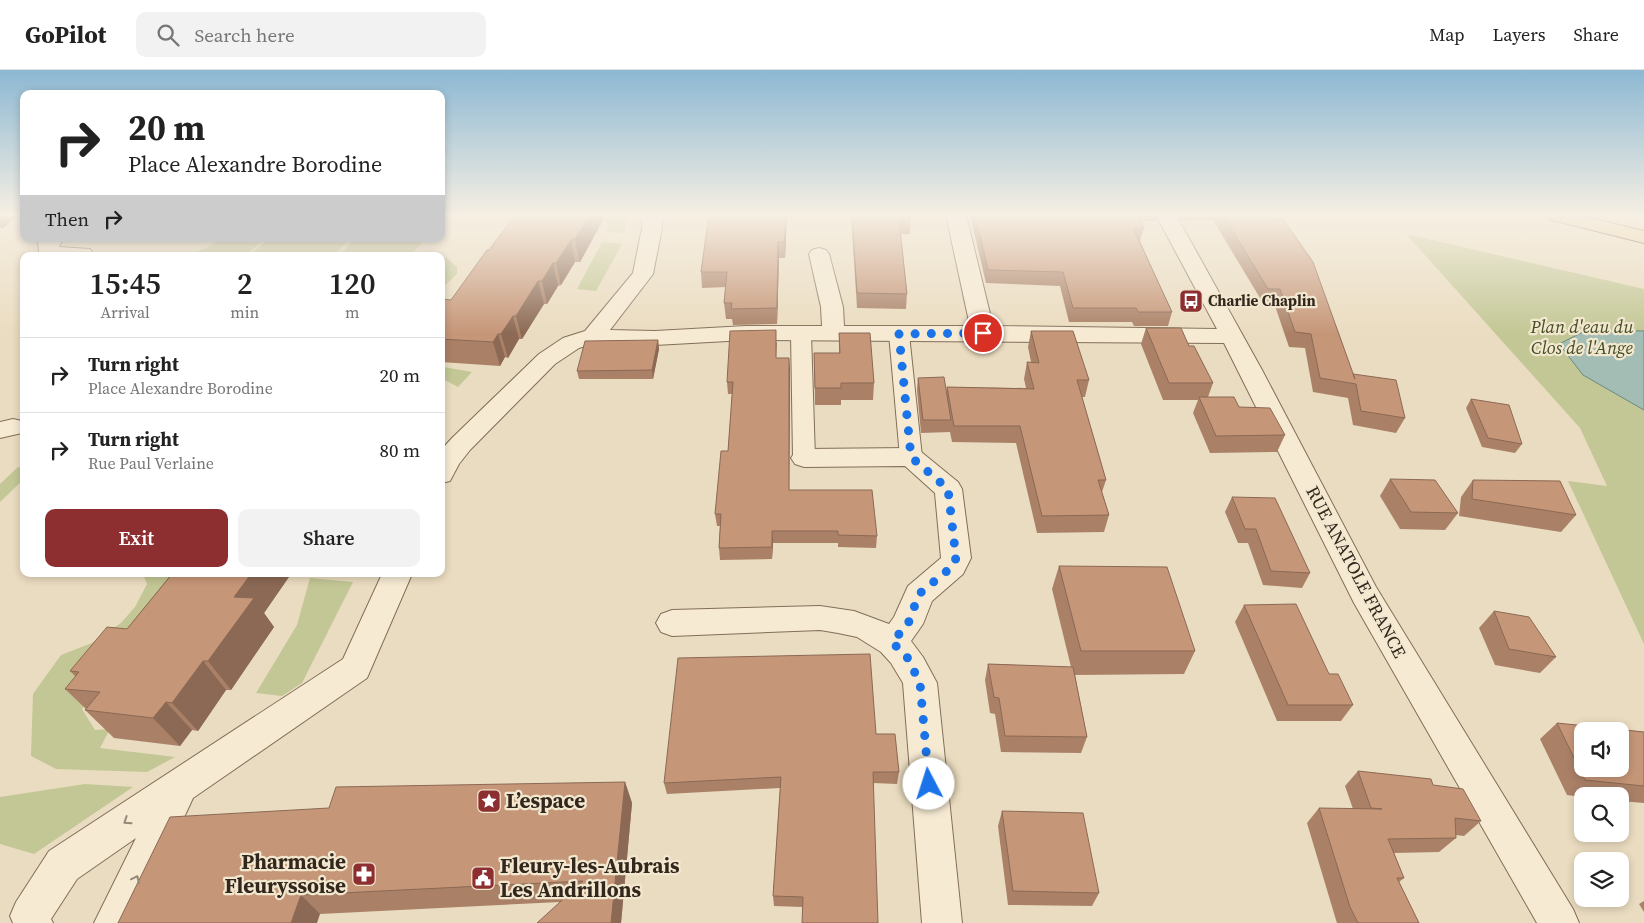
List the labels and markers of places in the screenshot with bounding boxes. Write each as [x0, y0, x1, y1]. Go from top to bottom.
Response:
bus stop icon: Charlie Chaplin [1178, 288, 1204, 314]
place label: Charlie Chaplin [1208, 290, 1316, 311]
pin [962, 312, 1004, 354]
place label: L’espace [506, 786, 585, 815]
place icon: L’espace [476, 788, 502, 814]
place label: Pharmacie Fleuryssoise [224, 847, 346, 900]
place label: Fleury-les-Aubrais Les Andrillons [500, 851, 680, 904]
pharmacy icon: Pharmacie Fleuryssoise [351, 861, 377, 887]
public building icon: Fleury-les-Aubrais Les Andrillons [470, 865, 496, 891]

